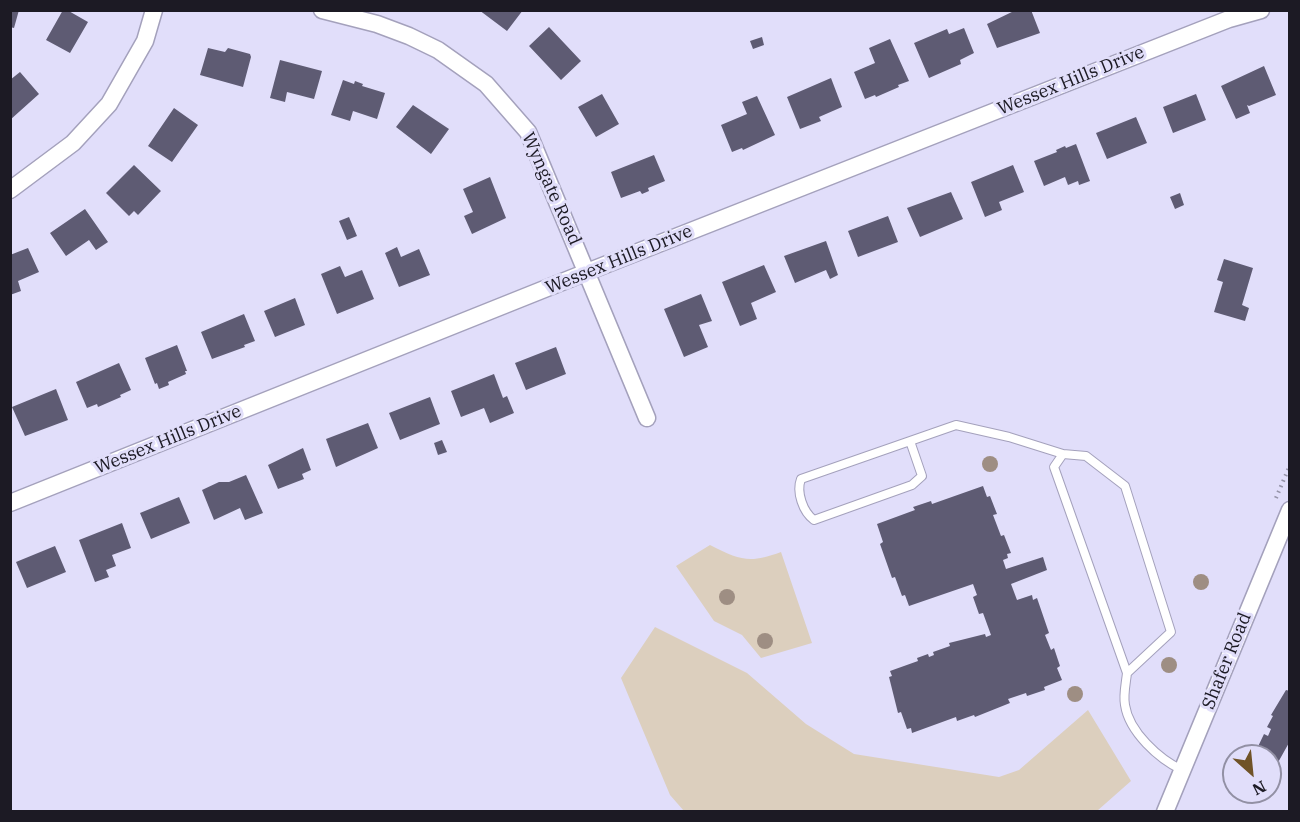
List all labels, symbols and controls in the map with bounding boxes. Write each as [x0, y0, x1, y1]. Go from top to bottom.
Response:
street label: Wessex Hills Drive [994, 42, 1148, 120]
street label: Wyngate Road [517, 129, 585, 249]
street label: Wessex Hills Drive [542, 221, 696, 299]
street label: Wessex Hills Drive [91, 401, 245, 479]
street label: Shafer Road [1198, 610, 1256, 712]
north arrow [1222, 744, 1282, 804]
text: N [1249, 776, 1269, 800]

